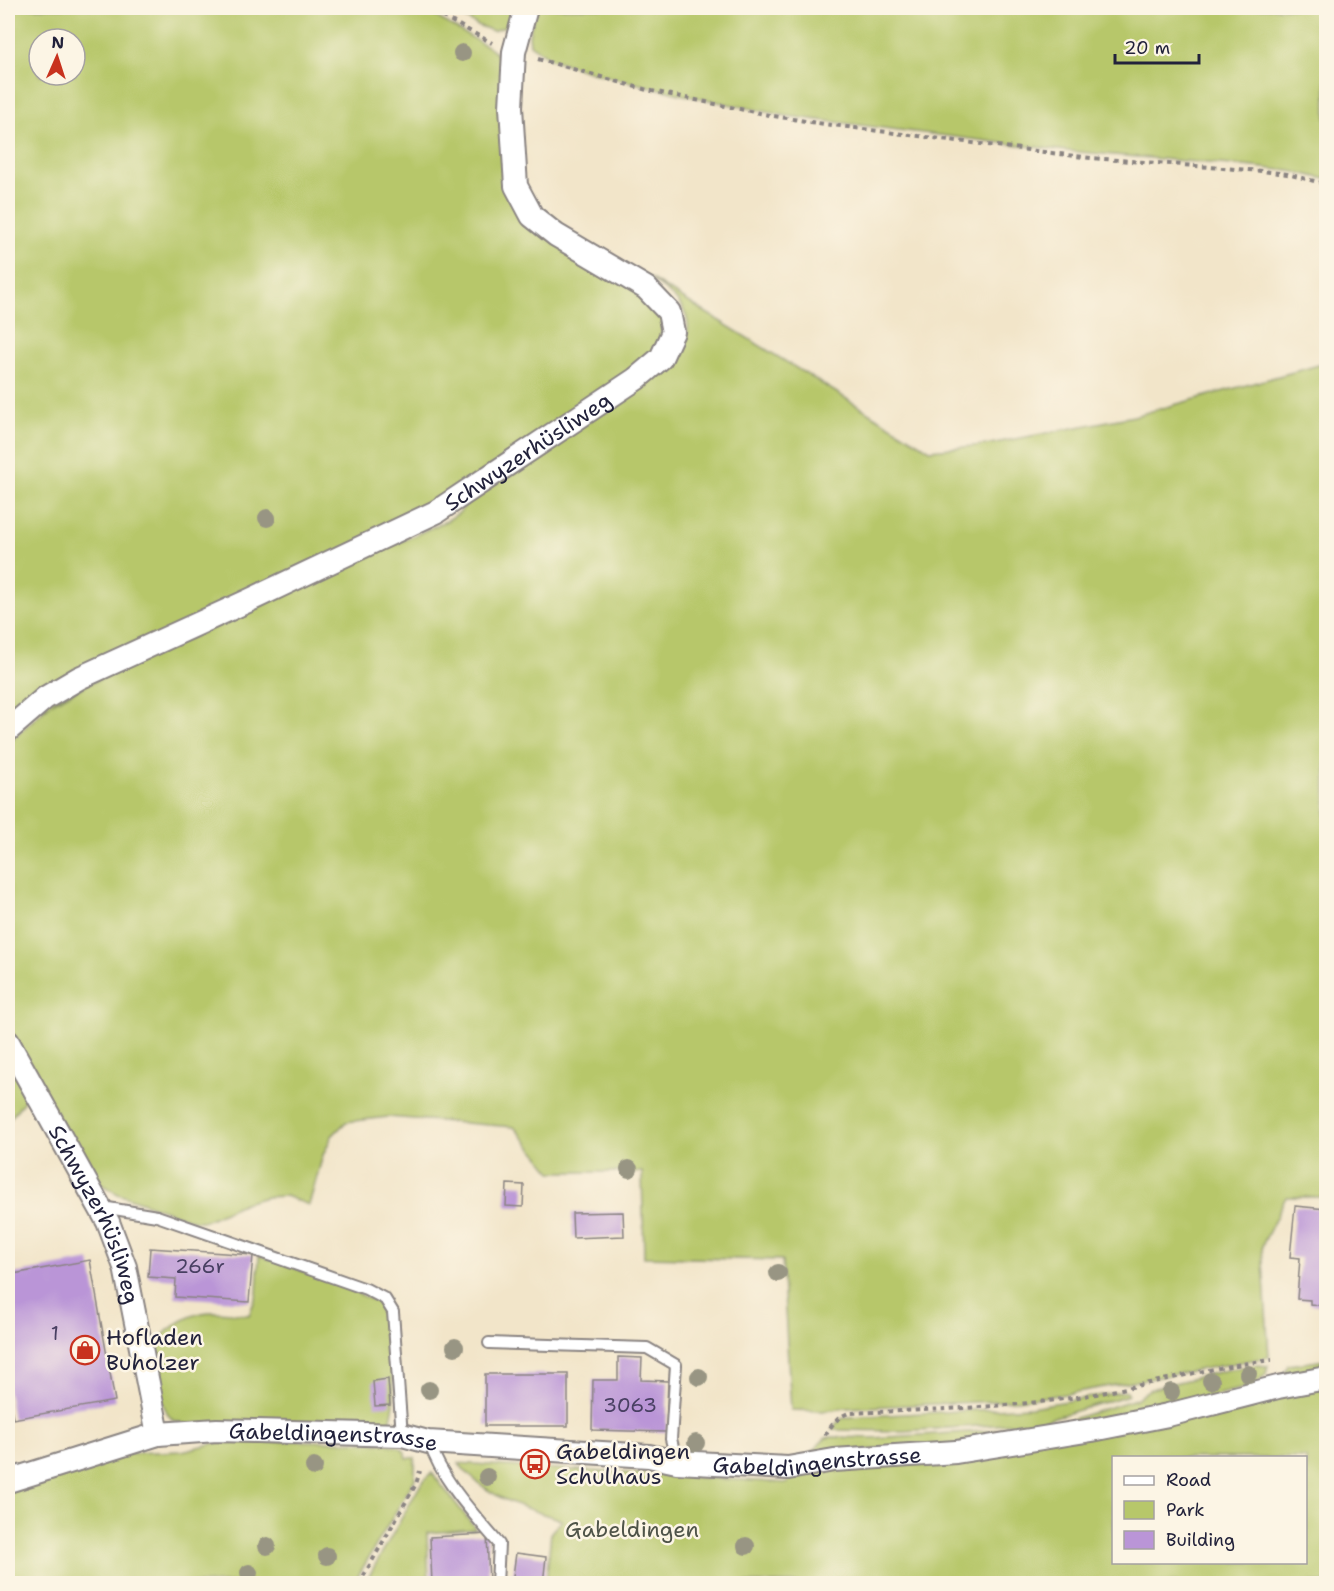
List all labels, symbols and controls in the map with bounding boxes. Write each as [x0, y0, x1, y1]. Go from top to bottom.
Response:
north arrow [27, 27, 87, 87]
scale bar [1115, 27, 1199, 65]
text: N [51, 32, 65, 53]
text: 20 m [1124, 36, 1170, 60]
street label: Schwyzerhüsliweg [438, 385, 617, 517]
street label: Schwyzerhüsliweg [42, 1119, 146, 1307]
house number: 266r [175, 1253, 225, 1279]
house number: 1 [51, 1320, 59, 1346]
place label: Hofladen Buholzer [106, 1323, 203, 1377]
shop icon: Hofladen Buholzer [69, 1334, 101, 1366]
house number: 3063 [603, 1392, 657, 1418]
street label: Gabeldingenstrasse [228, 1416, 438, 1457]
place label: Gabeldingen Schulhaus [556, 1437, 690, 1491]
street label: Gabeldingenstrasse [712, 1440, 922, 1482]
bus stop icon: Gabeldingen Schulhaus [519, 1448, 551, 1480]
legend [1112, 1456, 1307, 1564]
text: Road [1166, 1468, 1211, 1492]
text: Park [1166, 1498, 1205, 1522]
park label: Gabeldingen [565, 1515, 699, 1544]
text: Building [1166, 1528, 1235, 1552]

